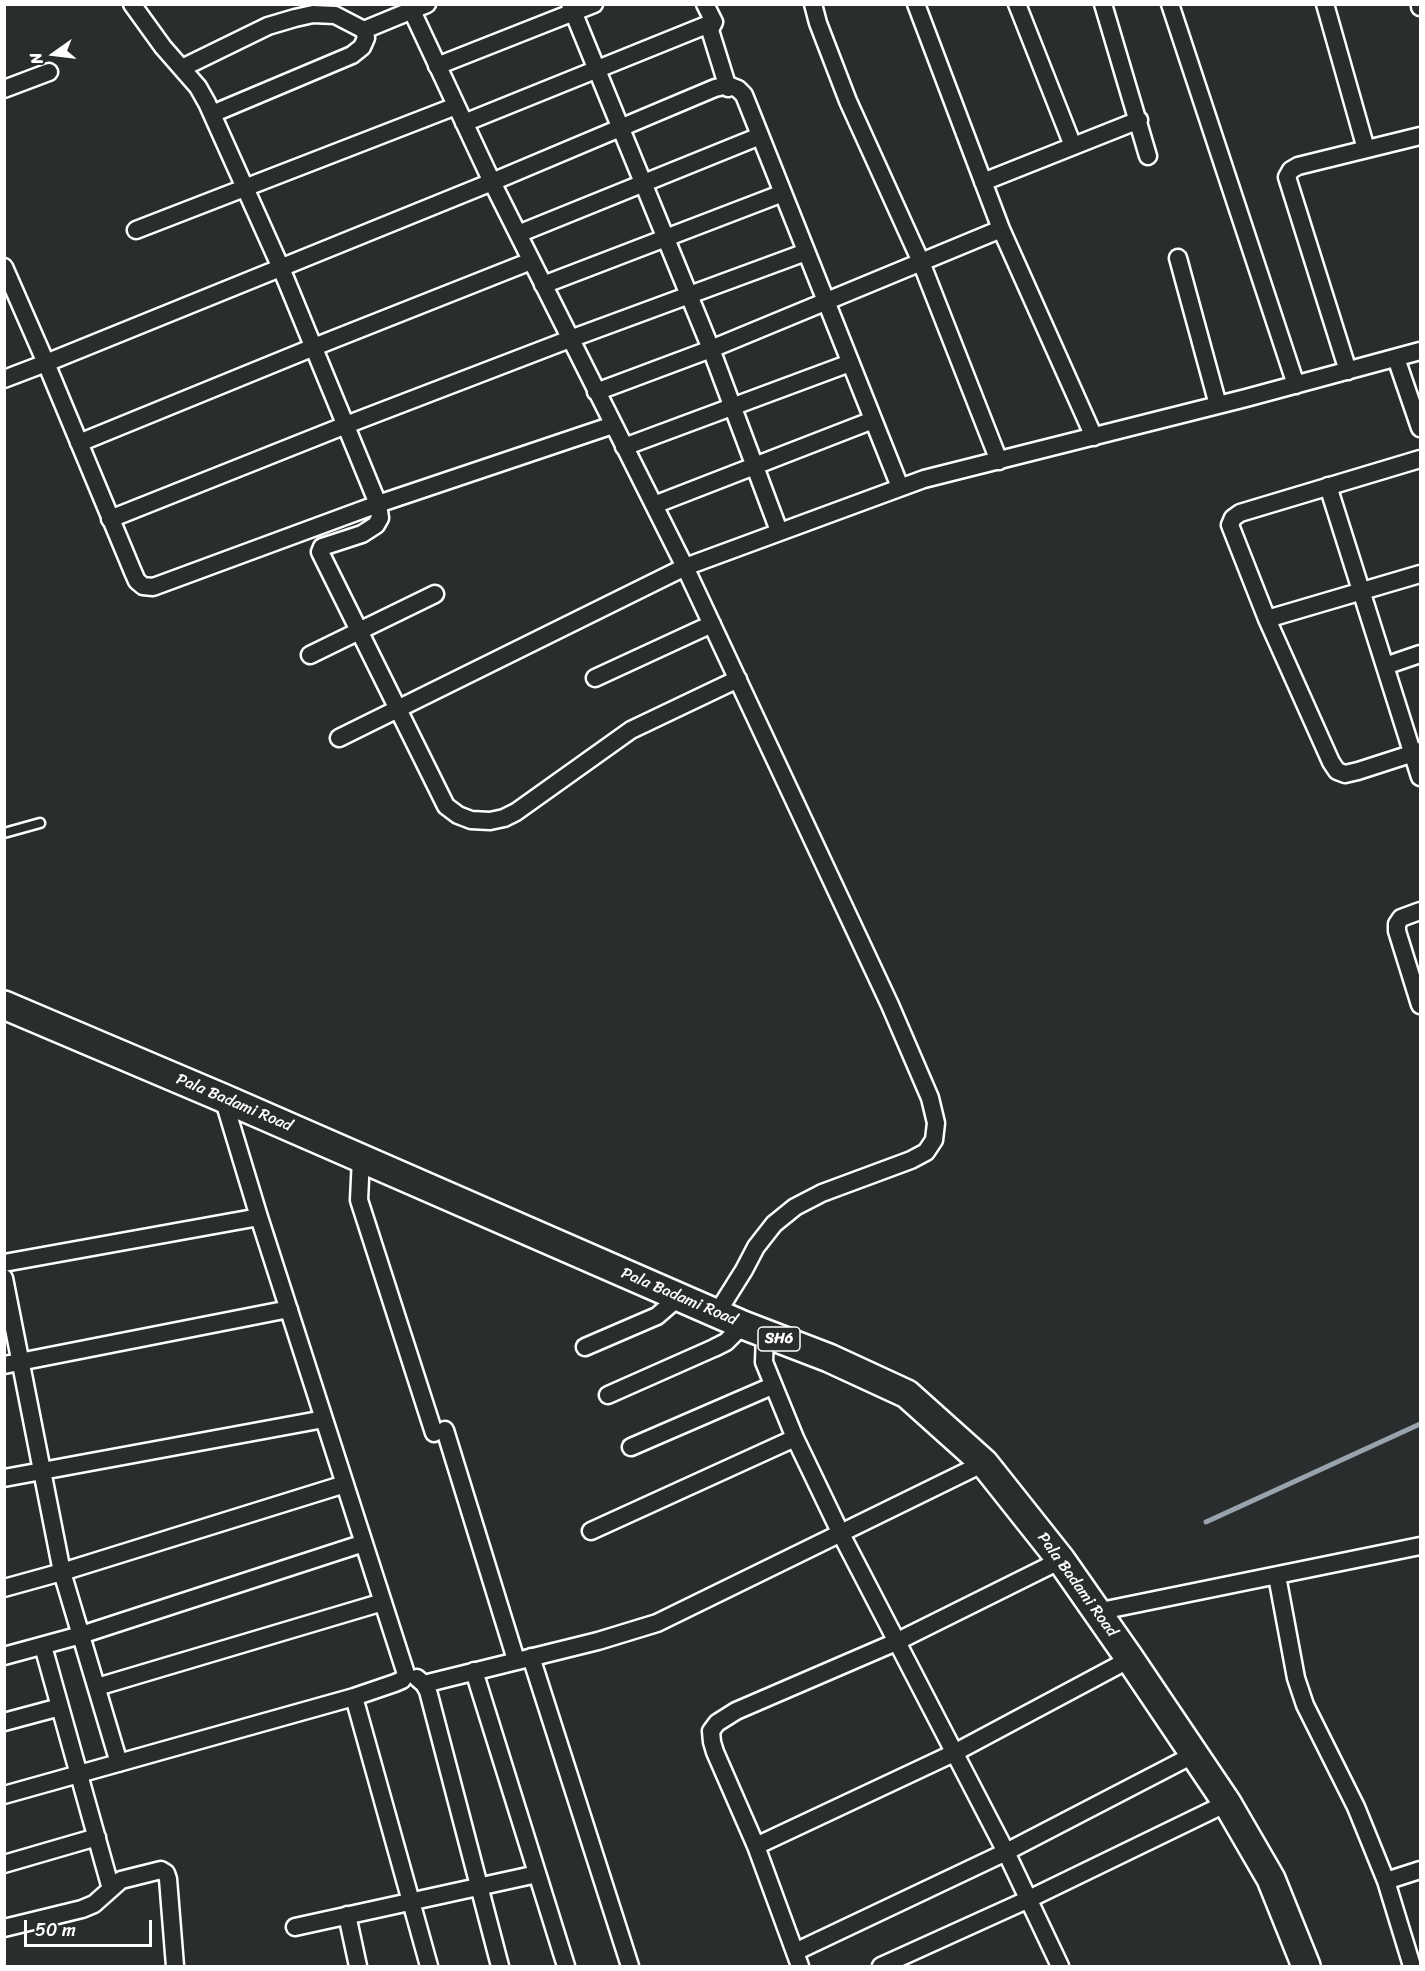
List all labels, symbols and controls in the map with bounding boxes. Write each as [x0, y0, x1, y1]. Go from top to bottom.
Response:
north arrow [24, 24, 84, 84]
text: N [21, 50, 51, 67]
street label: Pala Badami Road [173, 1070, 295, 1136]
street label: Pala Badami Road [618, 1264, 740, 1330]
road number: SH6 [758, 1327, 800, 1351]
street label: Pala Badami Road [1033, 1529, 1121, 1641]
scale bar [27, 1908, 154, 1946]
text: 50 m [35, 1914, 76, 1946]

